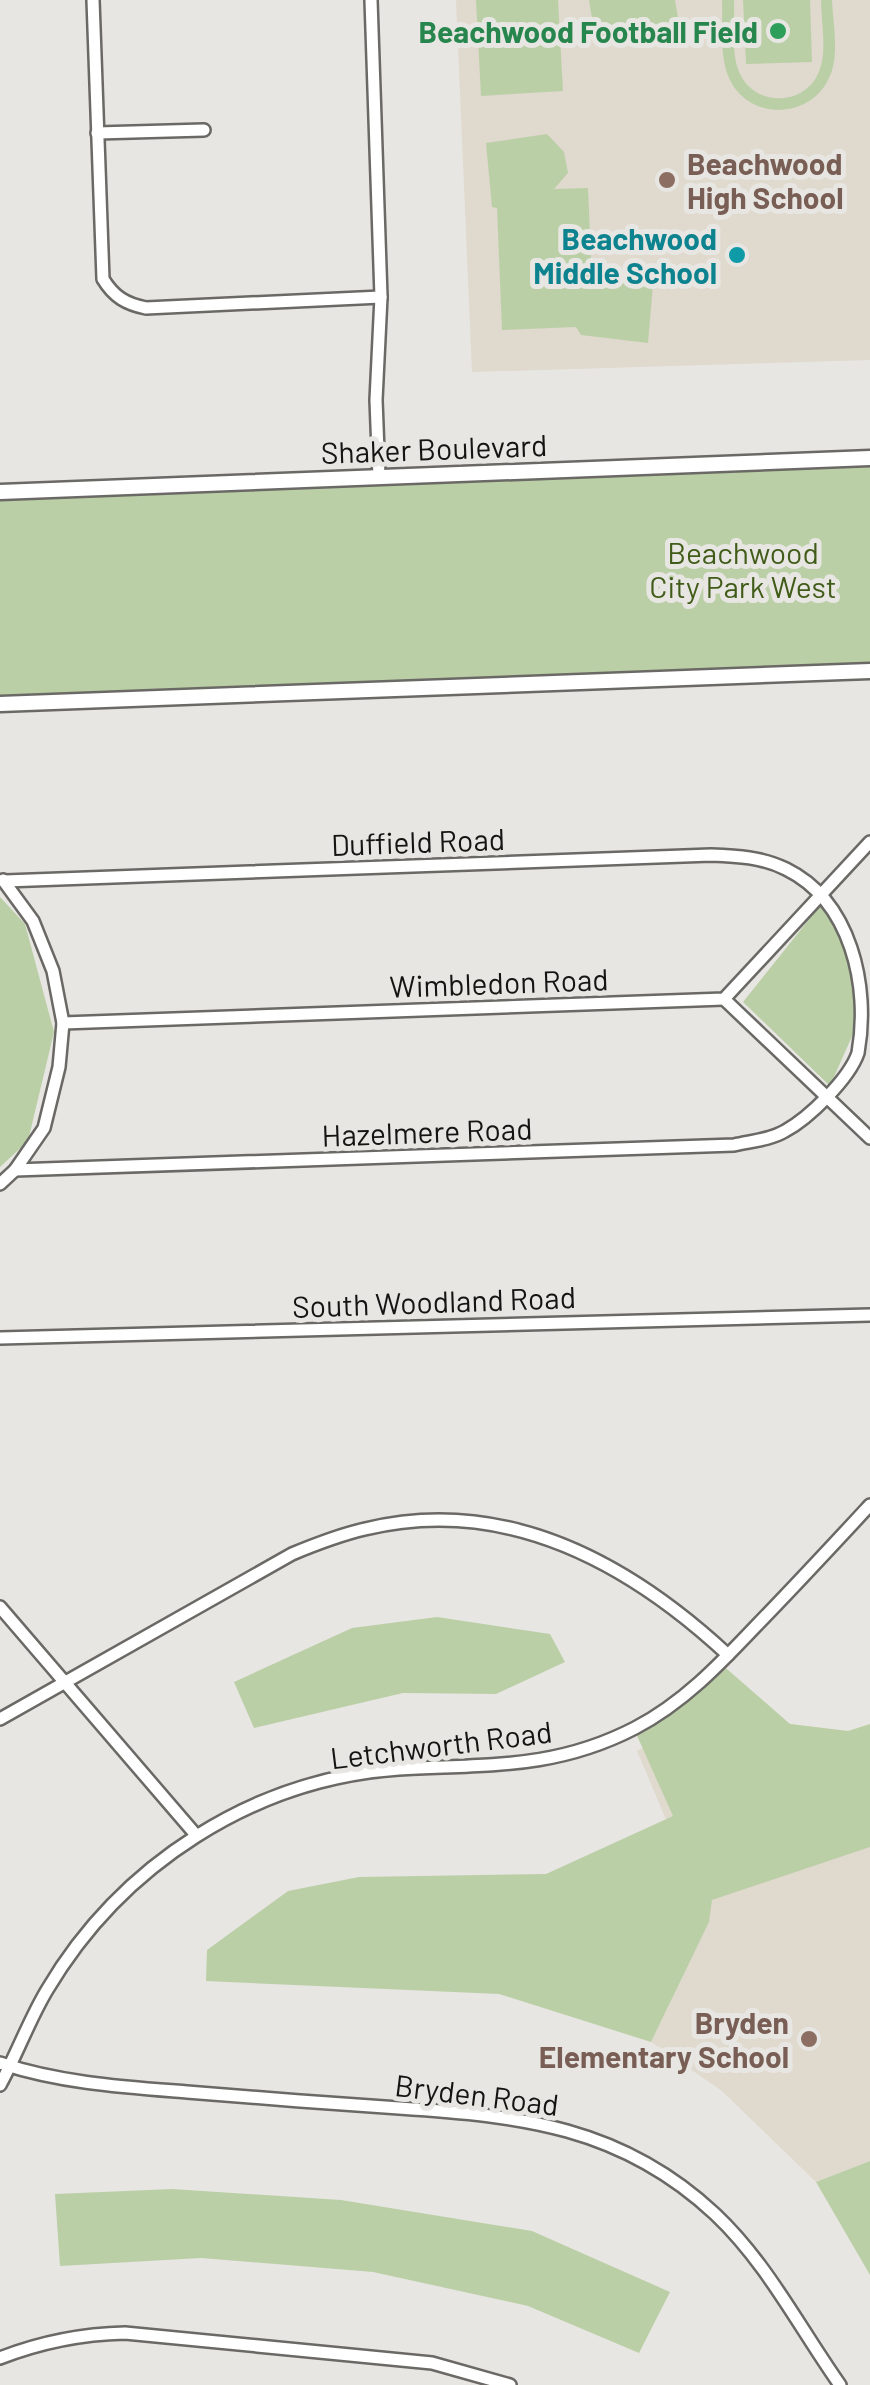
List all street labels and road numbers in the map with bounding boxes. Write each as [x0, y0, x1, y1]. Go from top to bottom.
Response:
street label: Shaker Boulevard [320, 426, 548, 470]
street label: Duffield Road [330, 820, 506, 862]
street label: Wimbledon Road [389, 960, 609, 1004]
street label: Hazelmere Road [321, 1109, 533, 1153]
street label: South Woodland Road [292, 1278, 576, 1324]
street label: Letchworth Road [328, 1713, 554, 1775]
street label: Bryden Road [393, 2066, 561, 2122]

